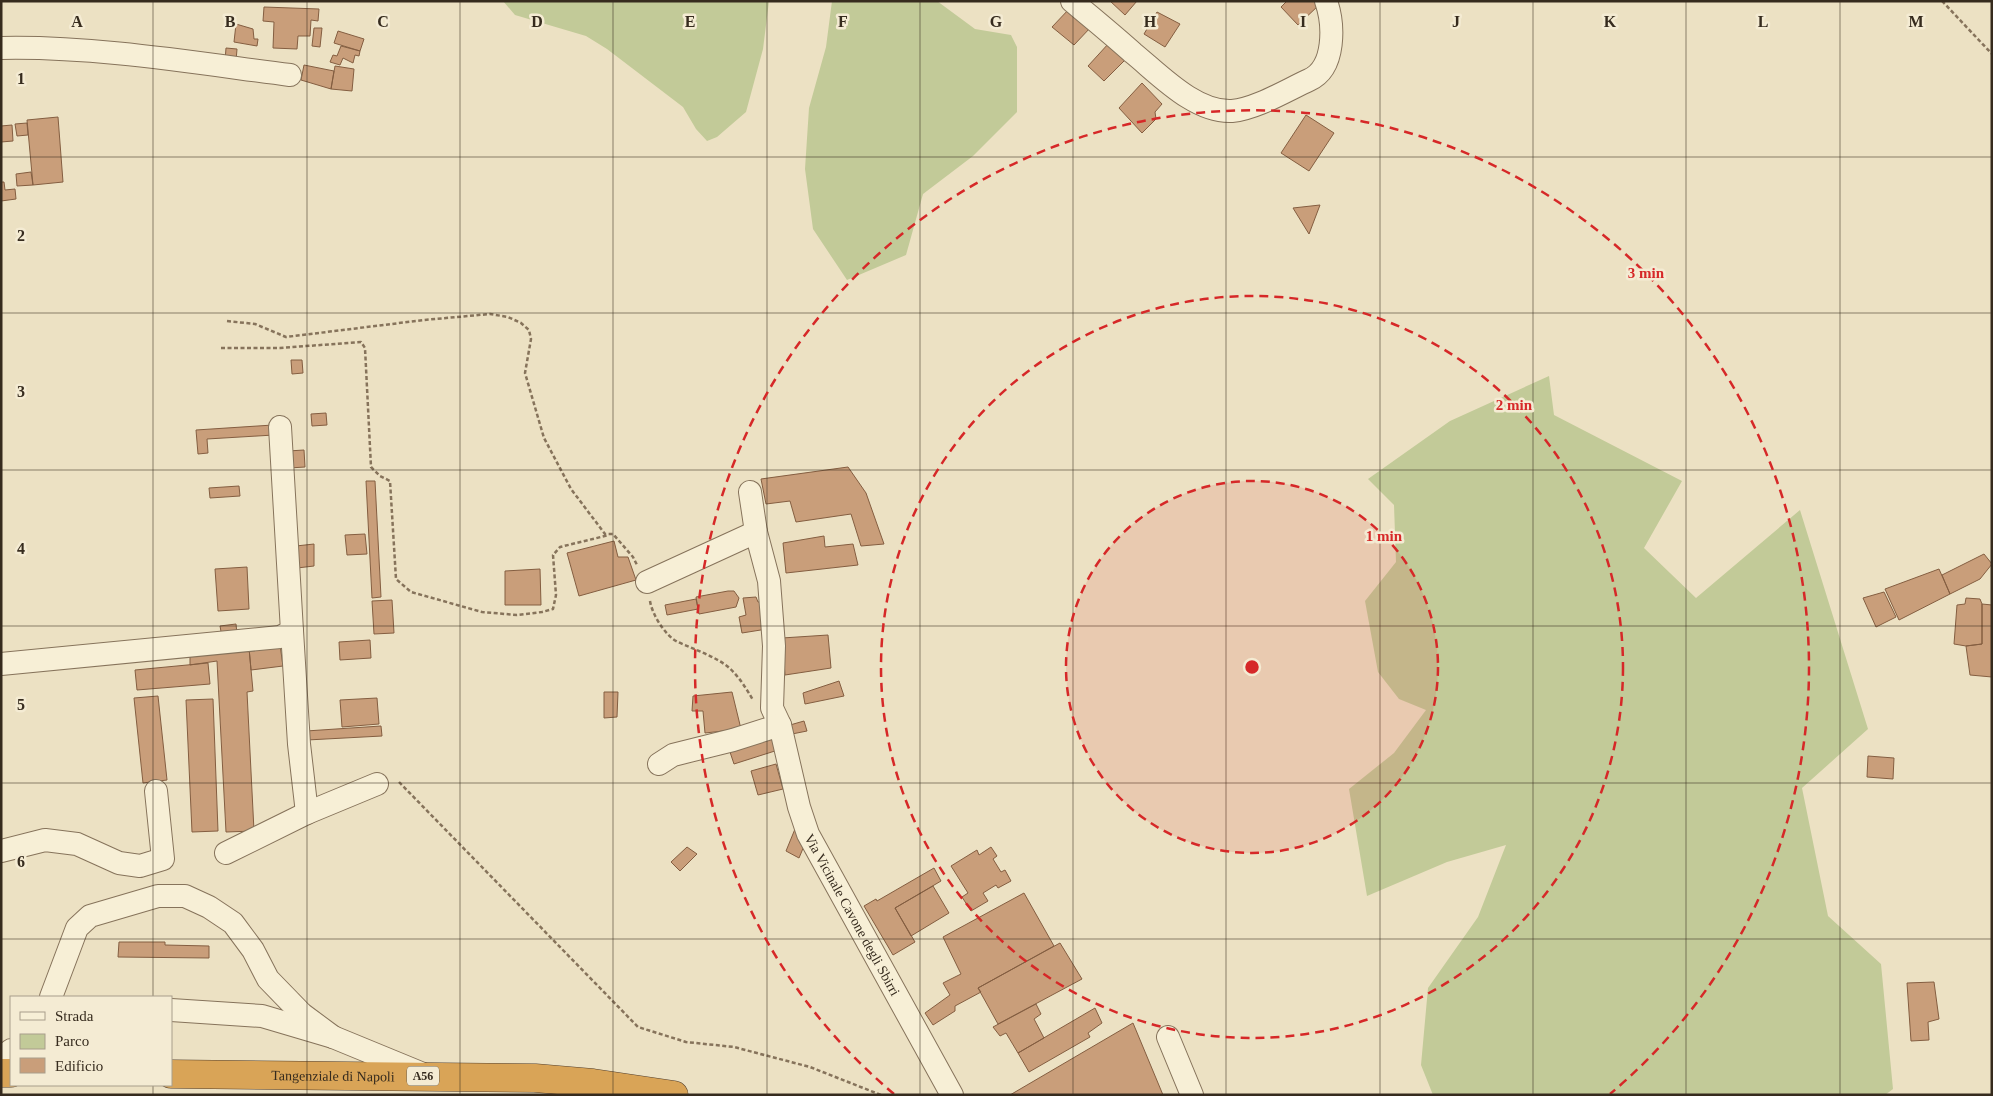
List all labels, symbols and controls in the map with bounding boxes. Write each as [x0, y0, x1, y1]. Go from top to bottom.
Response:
text: A [71, 13, 83, 30]
text: B [225, 13, 236, 30]
text: C [377, 13, 389, 30]
text: D [531, 13, 543, 30]
text: E [685, 13, 695, 30]
text: F [838, 13, 848, 30]
text: G [990, 13, 1003, 30]
text: H [1144, 13, 1157, 30]
text: I [1300, 13, 1306, 30]
text: J [1452, 13, 1460, 30]
text: K [1604, 13, 1617, 30]
text: L [1758, 13, 1768, 30]
text: M [1908, 13, 1924, 30]
text: 1 [17, 70, 25, 87]
text: 2 [17, 227, 25, 244]
text: 3 min [1628, 265, 1665, 281]
text: 3 [17, 383, 25, 400]
text: 2 min [1496, 397, 1533, 413]
text: 1 min [1366, 528, 1403, 544]
text: 4 [17, 540, 25, 557]
centre of rings [1243, 658, 1261, 676]
text: 5 [17, 696, 25, 713]
street label: Via Vicinale Cavone degli Sbirri [802, 831, 903, 998]
text: 6 [17, 853, 25, 870]
legend [10, 996, 172, 1086]
text: Strada [55, 1008, 94, 1024]
text: Parco [55, 1033, 89, 1049]
text: Edificio [55, 1058, 103, 1074]
road number: A56 [407, 1066, 439, 1086]
street label: Tangenziale di Napoli [271, 1068, 395, 1084]

